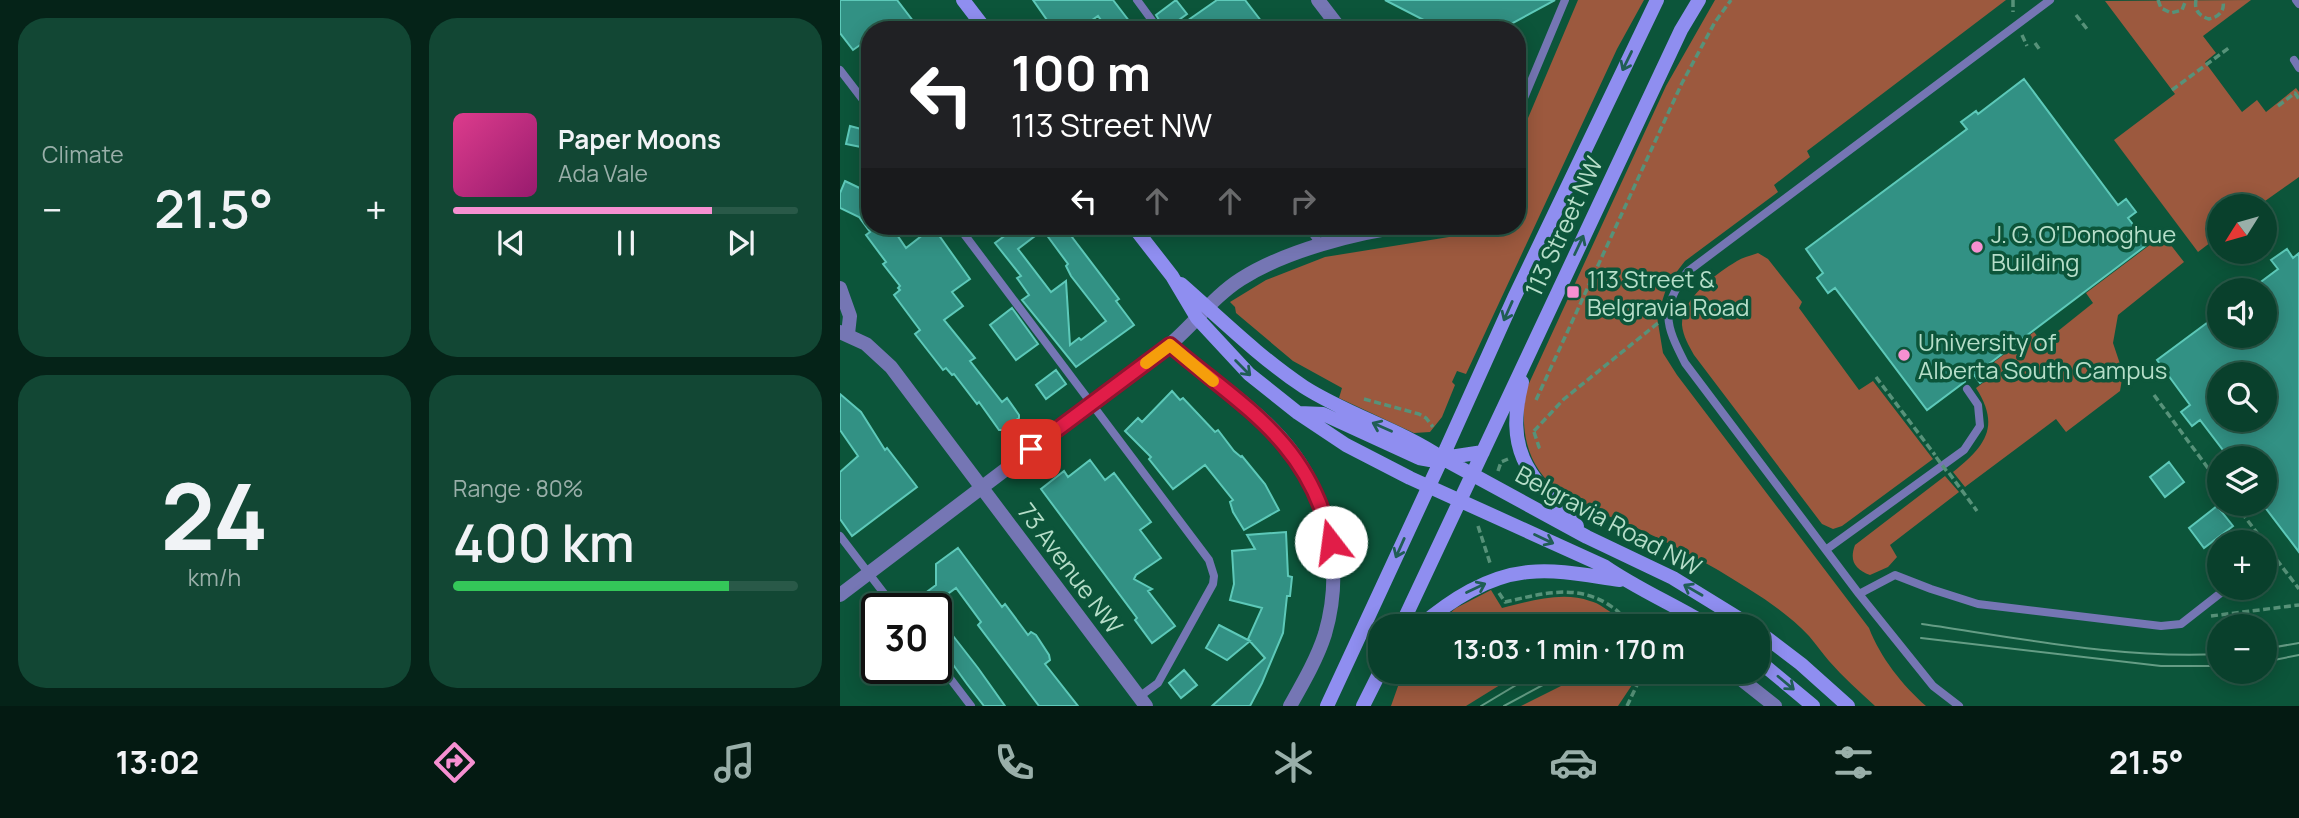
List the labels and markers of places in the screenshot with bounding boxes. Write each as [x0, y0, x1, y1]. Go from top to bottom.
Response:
place label: J. G. O'Donoghue Building [1991, 217, 2176, 278]
marker: J. G. O'Donoghue Building [1969, 239, 1985, 255]
place label: 113 Street & Belgravia Road [1587, 262, 1749, 323]
marker: 113 Street & Belgravia Road [1565, 284, 1581, 300]
place label: University of Alberta South Campus [1918, 325, 2167, 386]
marker: University of Alberta South Campus [1896, 347, 1912, 363]
pin [1001, 419, 1061, 479]

